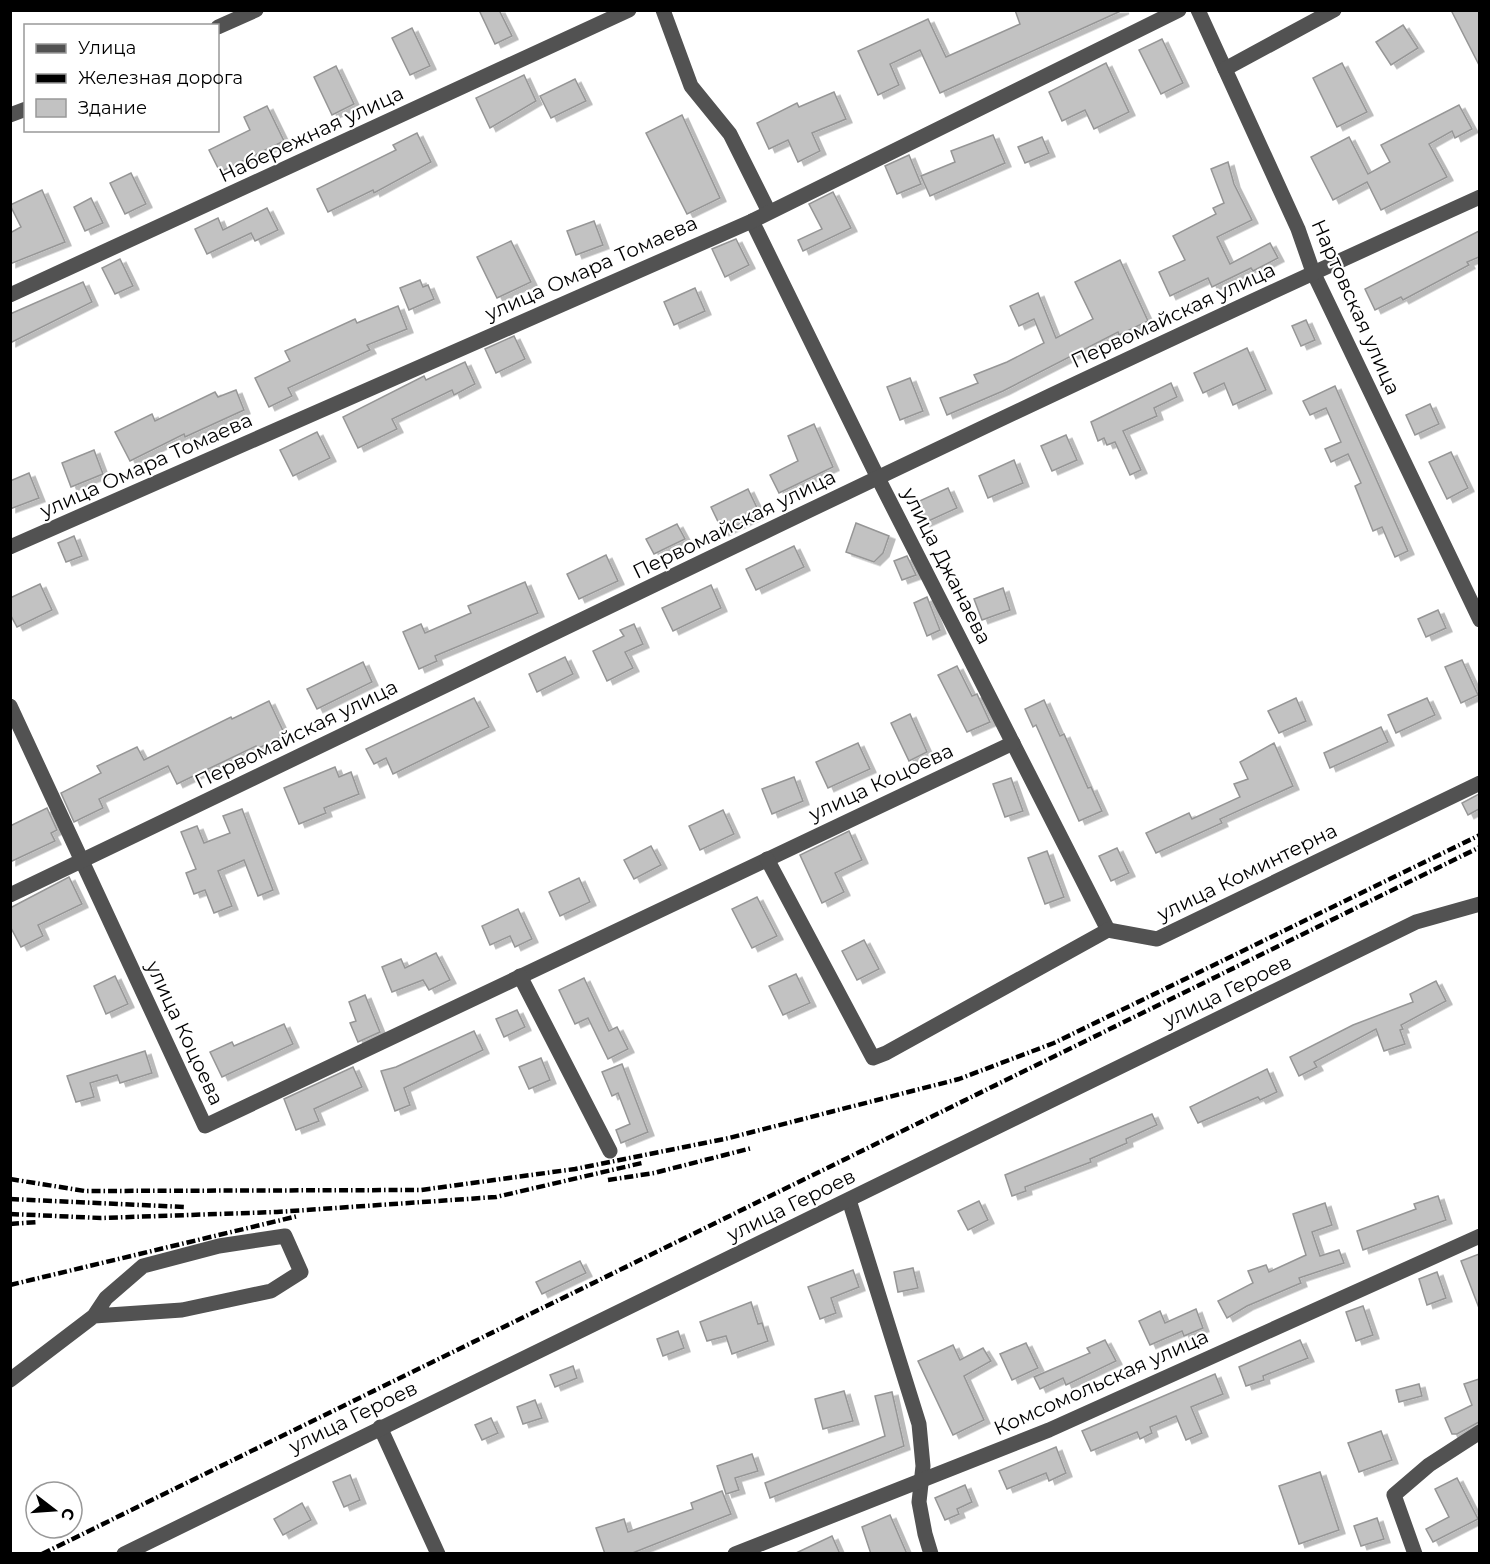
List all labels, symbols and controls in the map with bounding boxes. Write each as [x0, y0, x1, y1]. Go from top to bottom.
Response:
legend [24, 24, 219, 132]
text: Улица [78, 37, 136, 59]
text: Железная дорога [78, 67, 243, 89]
street label: Набережная улица [215, 81, 407, 187]
text: Здание [78, 97, 147, 119]
street label: улица Омара Томаева [480, 210, 701, 326]
street label: Нартовская улица [1307, 216, 1405, 398]
street label: Первомайская улица [1067, 257, 1279, 373]
street label: улица Омара Томаева [35, 407, 256, 523]
street label: Первомайская улица [629, 464, 839, 584]
street label: улица Джанаева [897, 483, 997, 648]
street label: Первомайская улица [191, 674, 401, 794]
street label: улица Коцоева [804, 738, 957, 826]
street label: улица Коминтерна [1152, 818, 1341, 926]
street label: улица Героев [1158, 950, 1295, 1033]
street label: улица Коцоева [141, 956, 229, 1109]
street label: улица Героев [722, 1164, 859, 1247]
street label: Комсомольская улица [990, 1324, 1212, 1440]
street label: улица Героев [284, 1376, 421, 1459]
north arrow [24, 1480, 84, 1540]
text: С [57, 1506, 79, 1523]

